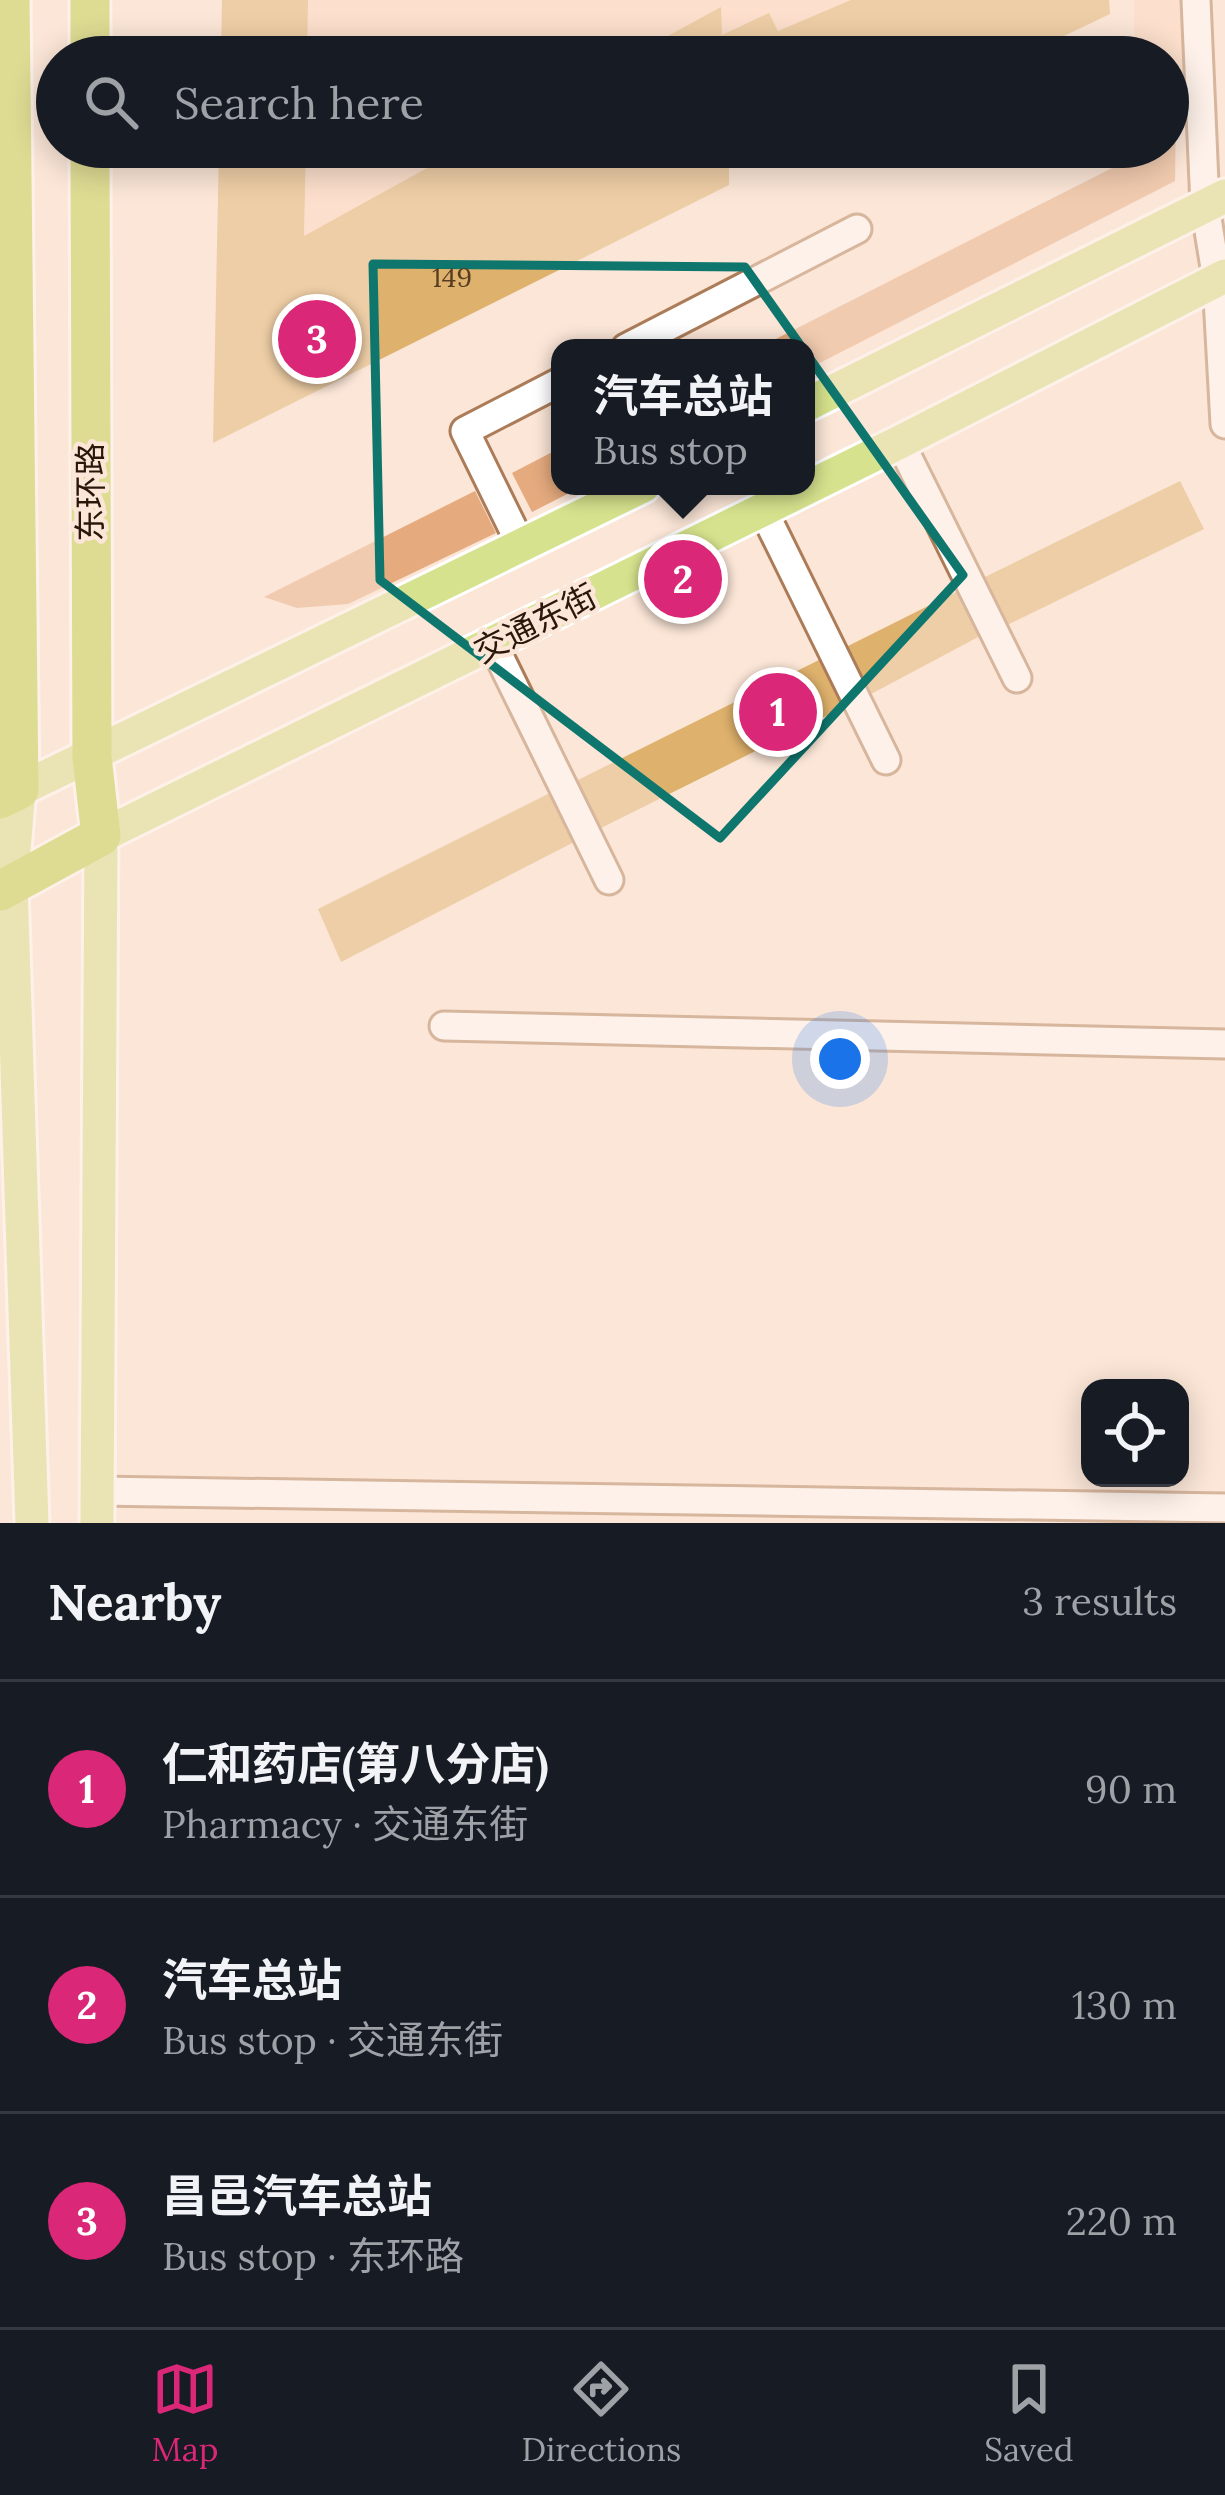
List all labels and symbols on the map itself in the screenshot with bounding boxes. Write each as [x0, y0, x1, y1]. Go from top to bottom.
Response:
house number: 149 [432, 260, 472, 294]
pin: 3 [278, 294, 356, 384]
street label: 东环路 [69, 443, 111, 542]
pin: 2 [644, 534, 722, 624]
street label: 交通东街 [467, 574, 603, 672]
pin: 1 [739, 667, 817, 757]
your location [810, 1029, 870, 1089]

